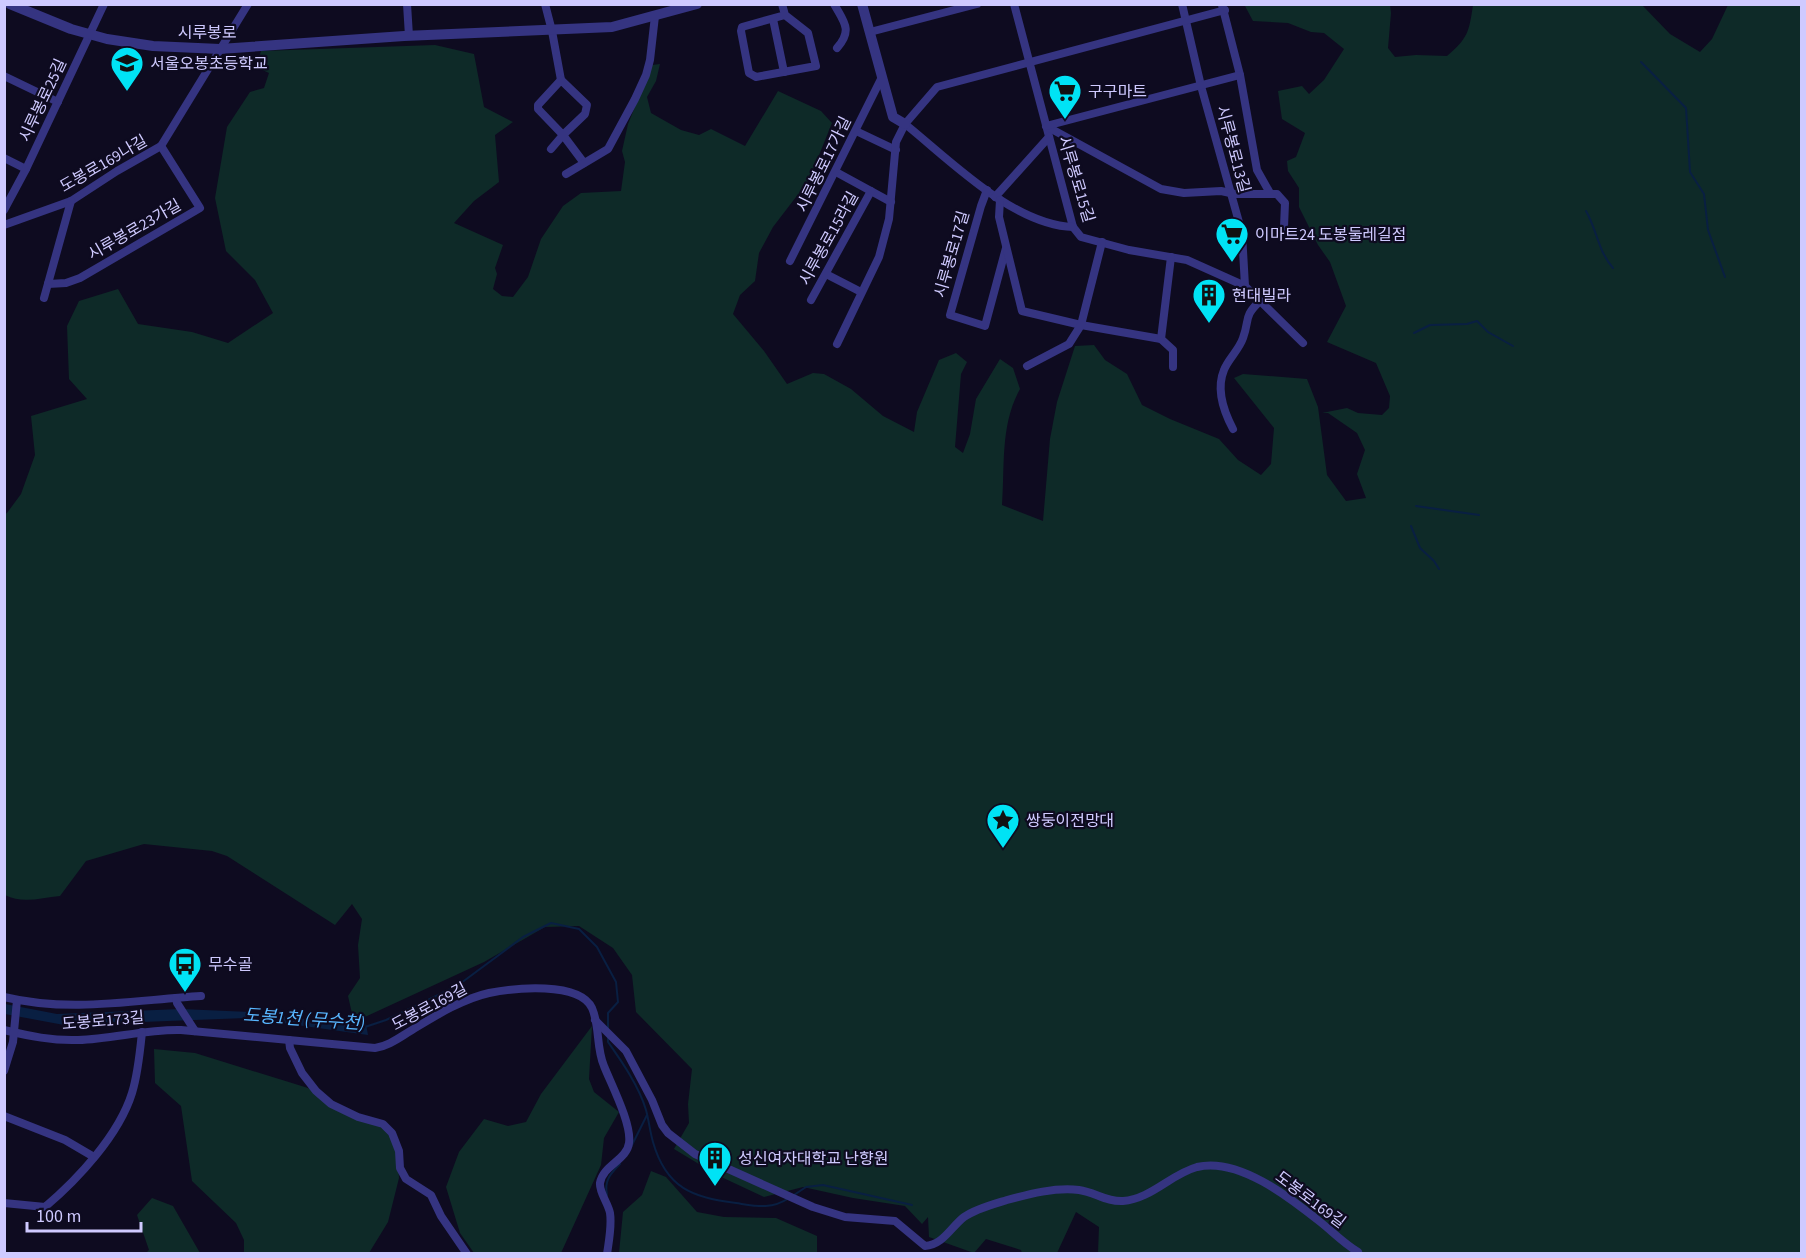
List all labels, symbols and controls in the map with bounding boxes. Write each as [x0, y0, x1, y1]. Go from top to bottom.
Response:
street label: 시루봉로 [178, 22, 237, 44]
school or university icon: 서울오봉초등학교 [109, 45, 145, 92]
place label: 서울오봉초등학교 [150, 53, 268, 75]
street label: 시루봉로25길 [14, 55, 72, 146]
supermarket icon: 구구마트 [1047, 73, 1083, 120]
place label: 구구마트 [1088, 81, 1147, 103]
street label: 시루봉로13길 [1211, 103, 1255, 195]
street label: 시루봉로17가길 [791, 113, 857, 216]
street label: 도봉로169나길 [56, 130, 151, 198]
street label: 시루봉로15길 [1052, 133, 1100, 225]
street label: 시루봉로15라길 [794, 188, 864, 289]
street label: 시루봉로23가길 [84, 194, 185, 265]
street label: 시루봉로17길 [929, 208, 975, 300]
supermarket icon: 이마트24 도봉둘레길점 [1214, 216, 1250, 263]
place label: 이마트24 도봉둘레길점 [1255, 224, 1407, 246]
building icon: 현대빌라 [1191, 277, 1227, 324]
place label: 현대빌라 [1232, 285, 1291, 307]
place icon: 쌍둥이전망대 [985, 802, 1021, 849]
place label: 쌍둥이전망대 [1026, 810, 1114, 832]
bus stop icon: 무수골 [167, 946, 203, 993]
place label: 무수골 [208, 954, 252, 976]
street label: 도봉로169길 [388, 978, 471, 1036]
water label: 도봉1천 (무수천) [242, 1003, 366, 1036]
street label: 도봉로173길 [61, 1006, 145, 1036]
building icon: 성신여자대학교 난향원 [697, 1140, 733, 1187]
place label: 성신여자대학교 난향원 [738, 1148, 888, 1170]
street label: 도봉로169길 [1271, 1166, 1350, 1233]
scale bar [27, 1195, 141, 1233]
text: 100 m [36, 1204, 81, 1229]

